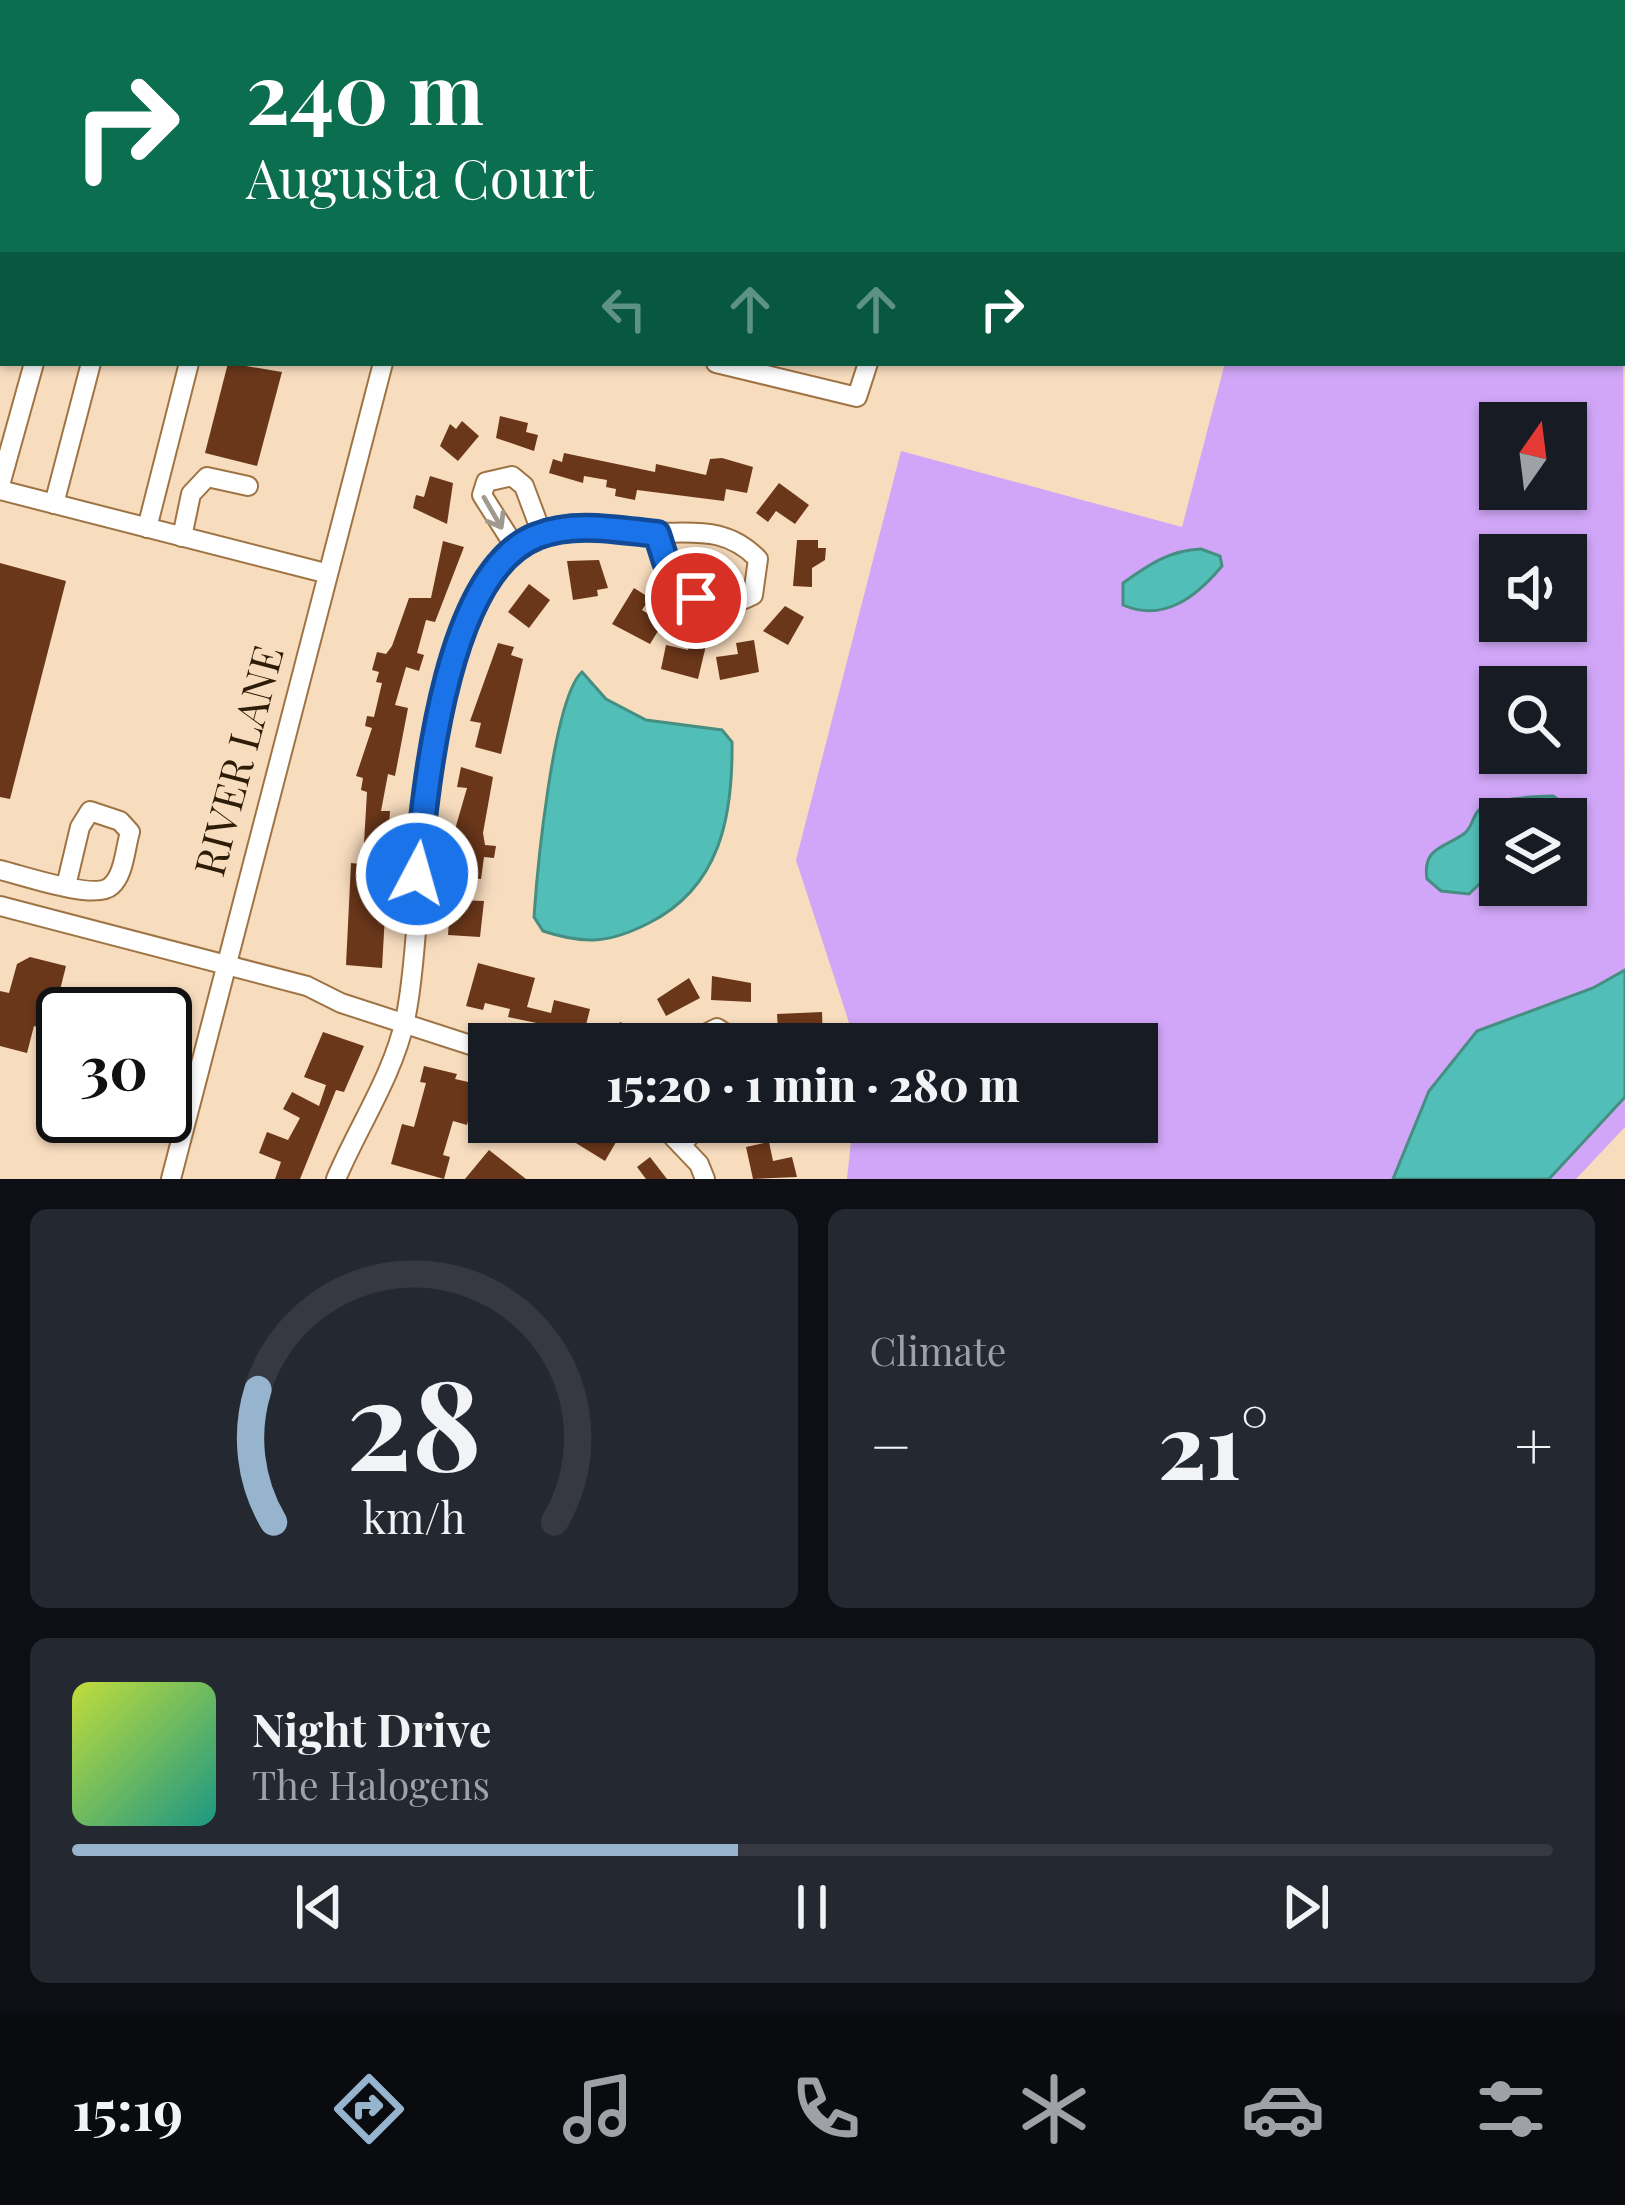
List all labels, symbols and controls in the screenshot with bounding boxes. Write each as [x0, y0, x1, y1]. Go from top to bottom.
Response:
text: 240 m [246, 34, 484, 146]
icon: right [48, 48, 204, 204]
text: Augusta Court [246, 141, 594, 213]
icon: left [591, 276, 657, 342]
icon: ahead [717, 276, 783, 342]
icon: ahead [843, 276, 909, 342]
icon: right [969, 276, 1035, 342]
north arrow [1479, 402, 1587, 510]
map controls [1479, 402, 1587, 906]
one-way arrow [481, 495, 505, 530]
button: sound [1479, 534, 1587, 642]
pin [645, 547, 747, 649]
icon: arrive [663, 565, 729, 631]
street label: RIVER LANE [179, 639, 295, 882]
button: search [1479, 666, 1587, 774]
button: layers [1479, 798, 1587, 906]
position arrow [354, 811, 480, 937]
speed limit sign: 30 [36, 987, 192, 1143]
text: 15:20 · 1 min · 280 m [606, 1053, 1020, 1113]
text: Climate [870, 1324, 1007, 1376]
text: 28 [346, 1336, 481, 1502]
text: 21° [1158, 1383, 1268, 1503]
text: − [870, 1400, 912, 1488]
text: + [1514, 1400, 1553, 1488]
text: km/h [362, 1487, 465, 1544]
text: Night Drive [252, 1698, 491, 1758]
text: The Halogens [252, 1758, 490, 1810]
icon: previous [286, 1874, 352, 1940]
icon: pause [779, 1874, 845, 1940]
icon: next [1273, 1874, 1339, 1940]
icon: directions [327, 2067, 411, 2151]
icon: music [556, 2067, 640, 2151]
icon: phone [784, 2067, 868, 2151]
icon: climate [1012, 2067, 1096, 2151]
icon: car [1241, 2067, 1325, 2151]
icon: filters [1469, 2067, 1553, 2151]
text: 15:19 [72, 2073, 183, 2145]

